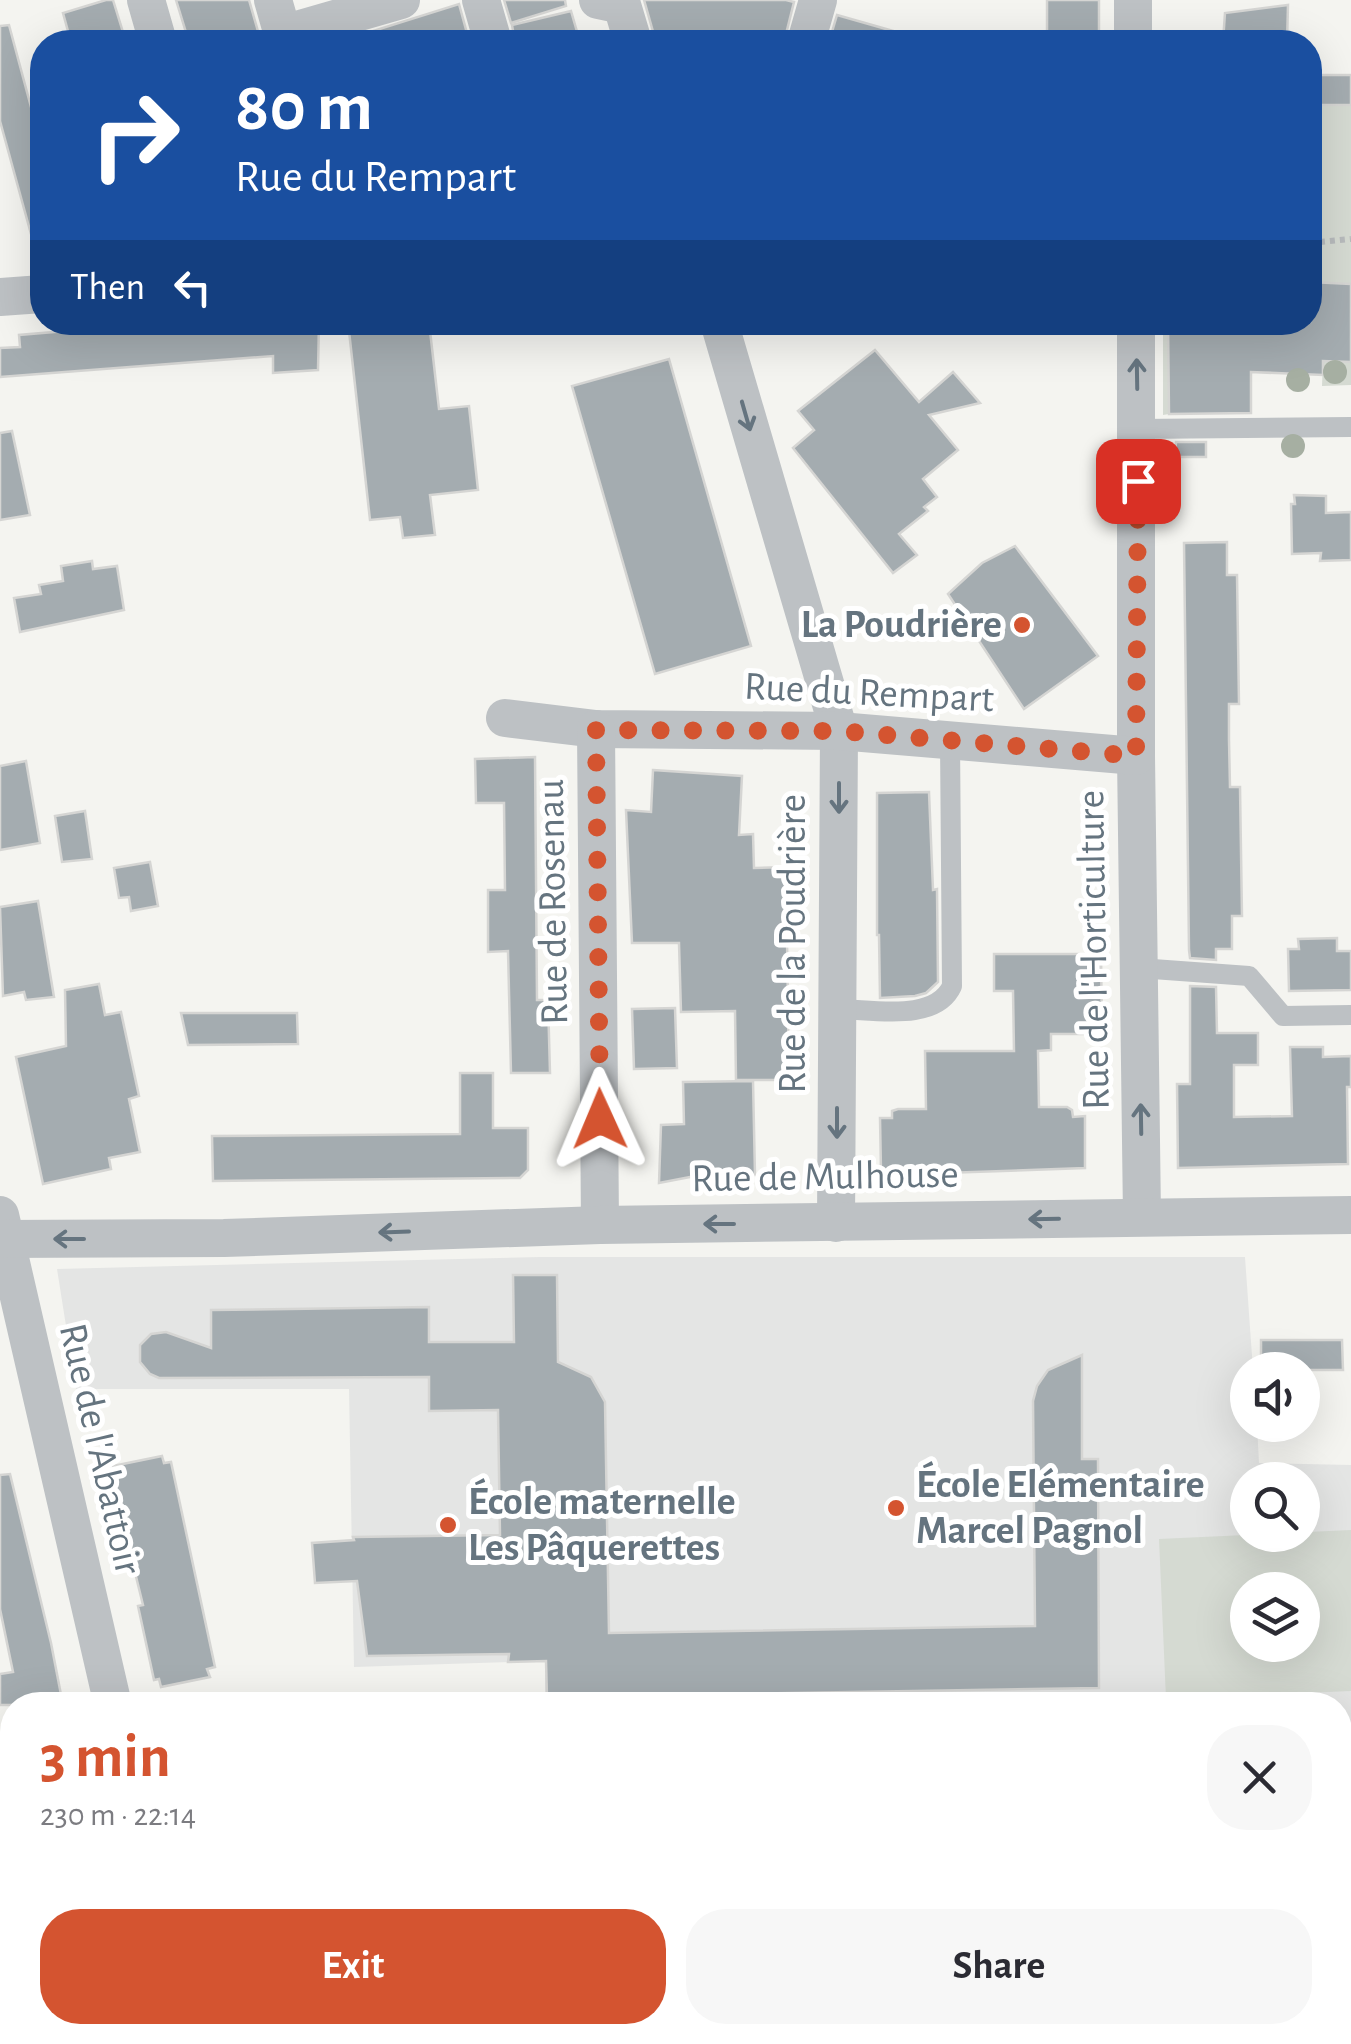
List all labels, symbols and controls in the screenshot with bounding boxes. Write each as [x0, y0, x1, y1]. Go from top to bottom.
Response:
icon: right [70, 70, 200, 200]
text: 80 m [235, 73, 373, 143]
text: Rue du Rempart [235, 155, 516, 200]
icon: left [165, 260, 220, 315]
text: Then [70, 269, 145, 307]
one-way arrow [1128, 359, 1146, 392]
one-way arrow [738, 400, 756, 431]
pin [1096, 439, 1181, 524]
icon: arrive [1111, 454, 1166, 509]
place label: La Poudrière [801, 605, 1002, 645]
marker: La Poudrière [1011, 614, 1033, 636]
street label: Rue du Rempart [743, 666, 995, 720]
street label: Rue de Rosenau [531, 779, 575, 1025]
one-way arrow [829, 781, 848, 813]
street label: Rue de l'Horticulture [1071, 790, 1117, 1110]
street label: Rue de la Poudrière [773, 794, 813, 1094]
position arrow [548, 1067, 652, 1171]
one-way arrow [1132, 1104, 1150, 1136]
one-way arrow [827, 1106, 846, 1138]
street label: Rue de Mulhouse [691, 1155, 959, 1199]
one-way arrow [1029, 1209, 1061, 1228]
one-way arrow [704, 1215, 736, 1234]
one-way arrow [379, 1222, 411, 1241]
one-way arrow [54, 1230, 86, 1248]
street label: Rue de l'Abattoir [52, 1320, 148, 1578]
map controls [1230, 1352, 1320, 1662]
button: sound [1230, 1352, 1320, 1442]
place label: École Elémentaire Marcel Pagnol [916, 1461, 1205, 1551]
button: search [1230, 1462, 1320, 1552]
place label: École maternelle Les Pâquerettes [468, 1478, 736, 1568]
marker: École Elémentaire Marcel Pagnol [885, 1497, 907, 1519]
marker: École maternelle Les Pâquerettes [437, 1514, 459, 1536]
button: layers [1230, 1572, 1320, 1662]
button: close [1207, 1725, 1312, 1830]
text: 3 min [40, 1728, 171, 1788]
text: 230 m · 22:14 [40, 1799, 196, 1831]
button: Exit [40, 1909, 666, 2024]
button: Share [686, 1909, 1312, 2024]

